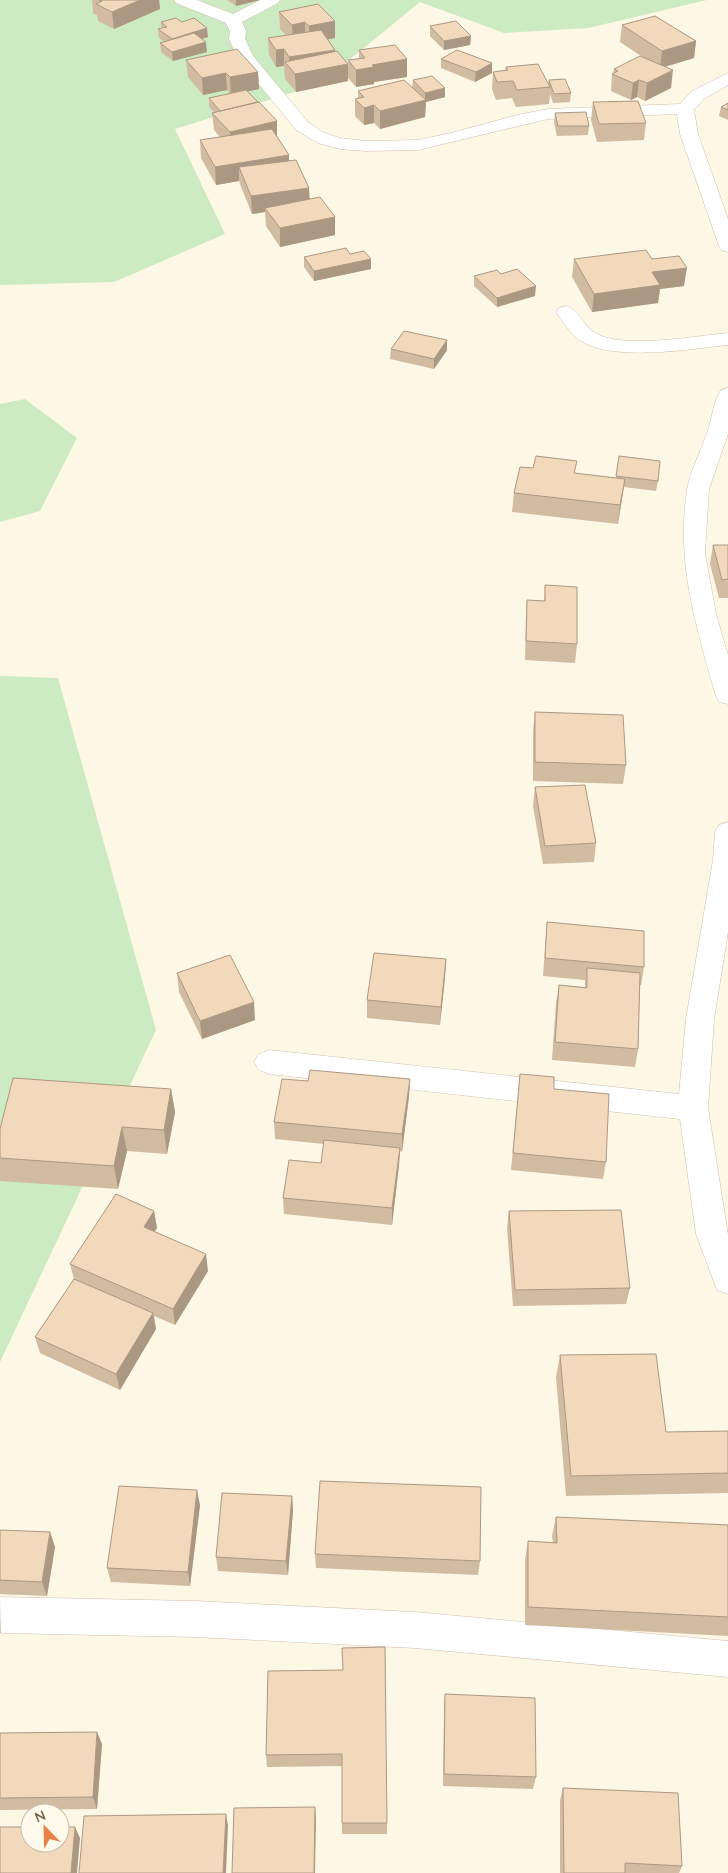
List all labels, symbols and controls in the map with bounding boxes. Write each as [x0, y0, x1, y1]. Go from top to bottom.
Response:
north arrow [20, 1803, 70, 1853]
text: N [32, 1806, 48, 1826]

